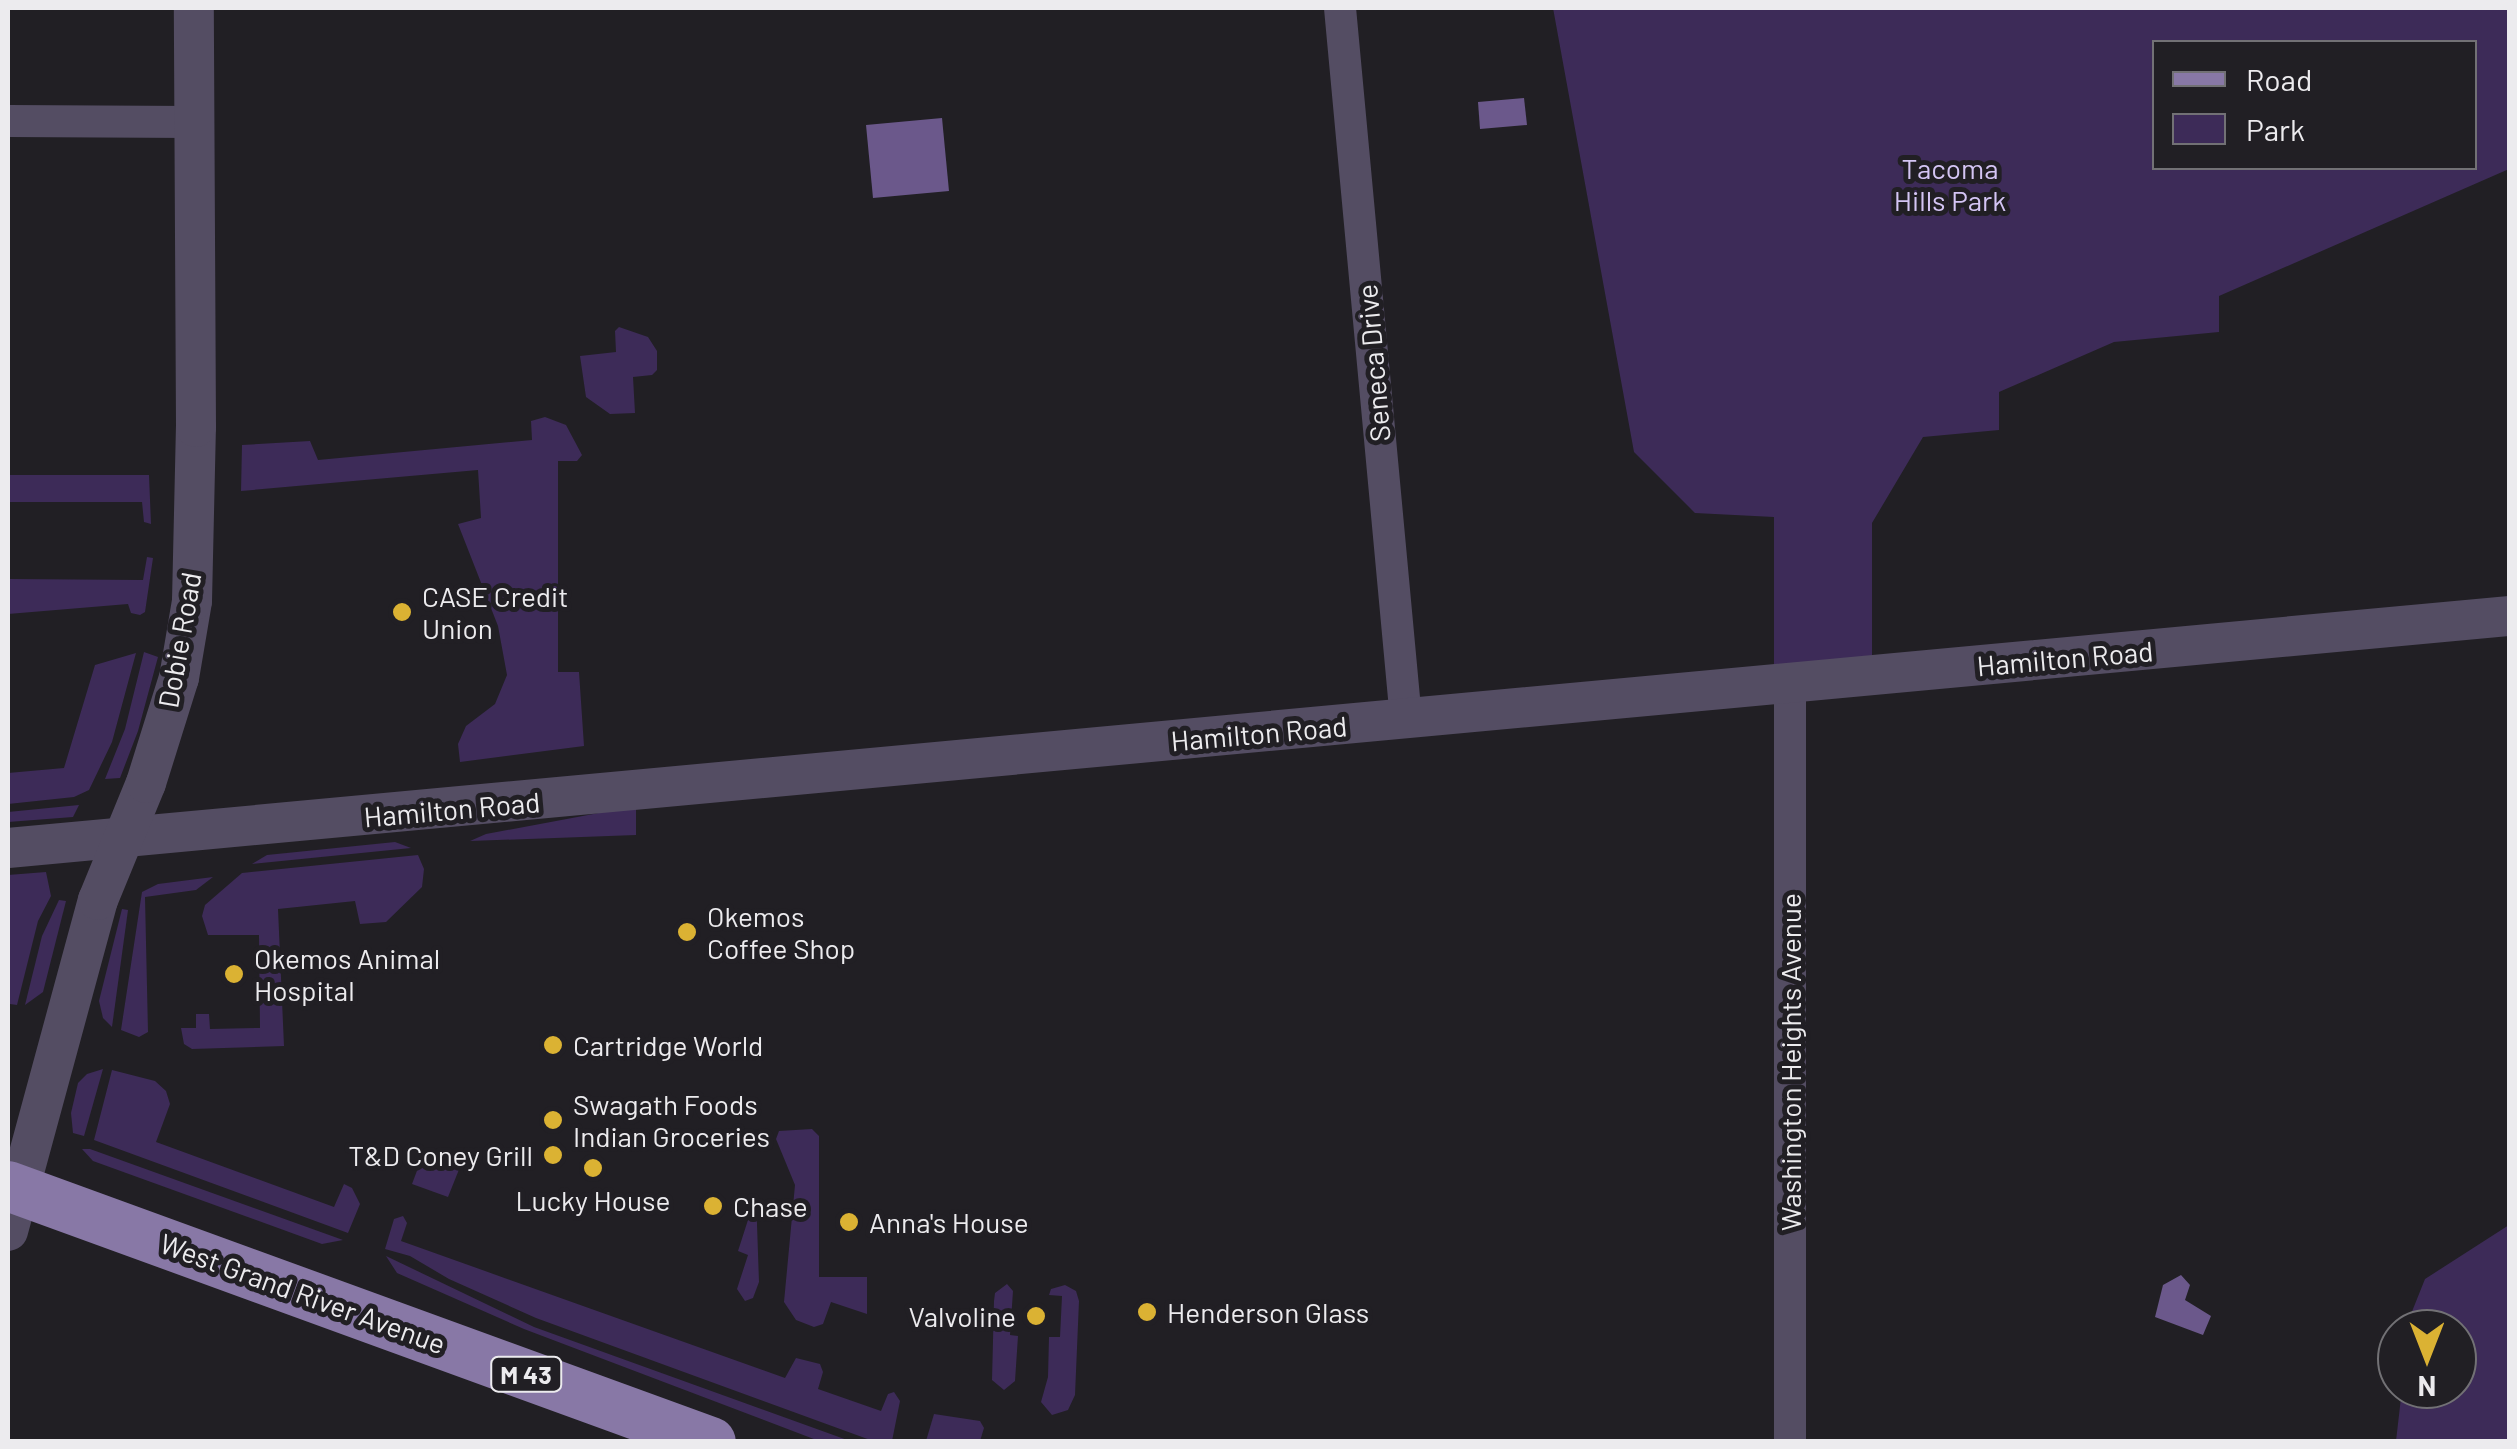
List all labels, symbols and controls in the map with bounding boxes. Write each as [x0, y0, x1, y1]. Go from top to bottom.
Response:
legend [2152, 40, 2477, 170]
text: Road [2246, 61, 2312, 97]
text: Park [2246, 111, 2305, 147]
park label: Tacoma Hills Park [1894, 151, 2006, 217]
street label: Seneca Drive [1349, 283, 1397, 443]
street label: Dobie Road [151, 569, 207, 711]
place label: CASE Credit Union [422, 579, 568, 645]
marker: CASE Credit Union [391, 601, 413, 623]
street label: Hamilton Road [1975, 634, 2155, 682]
street label: Hamilton Road [1169, 709, 1349, 757]
street label: Hamilton Road [362, 785, 542, 833]
street label: Washington Heights Avenue [1773, 893, 1807, 1231]
place label: Okemos Coffee Shop [707, 899, 855, 965]
marker: Okemos Coffee Shop [676, 921, 698, 943]
place label: Okemos Animal Hospital [254, 941, 440, 1007]
marker: Okemos Animal Hospital [223, 963, 245, 985]
place label: Cartridge World [573, 1028, 763, 1062]
marker: Cartridge World [542, 1034, 564, 1056]
place label: Swagath Foods Indian Groceries [573, 1087, 770, 1153]
marker: Swagath Foods Indian Groceries [542, 1109, 564, 1131]
place label: T&D Coney Grill [348, 1138, 533, 1172]
marker: T&D Coney Grill [542, 1144, 564, 1166]
marker: Lucky House [582, 1157, 604, 1179]
place label: Lucky House [516, 1183, 670, 1217]
place label: Chase [733, 1189, 808, 1223]
marker: Chase [702, 1195, 724, 1217]
place label: Anna's House [869, 1205, 1029, 1239]
marker: Anna's House [838, 1211, 860, 1233]
street label: West Grand River Avenue [156, 1226, 450, 1360]
place label: Henderson Glass [1167, 1295, 1369, 1329]
place label: Valvoline [909, 1299, 1016, 1333]
marker: Henderson Glass [1136, 1301, 1158, 1323]
marker: Valvoline [1025, 1305, 1047, 1327]
north arrow [2377, 1309, 2477, 1409]
road number: M 43 [488, 1354, 564, 1394]
text: N [2418, 1370, 2436, 1404]

